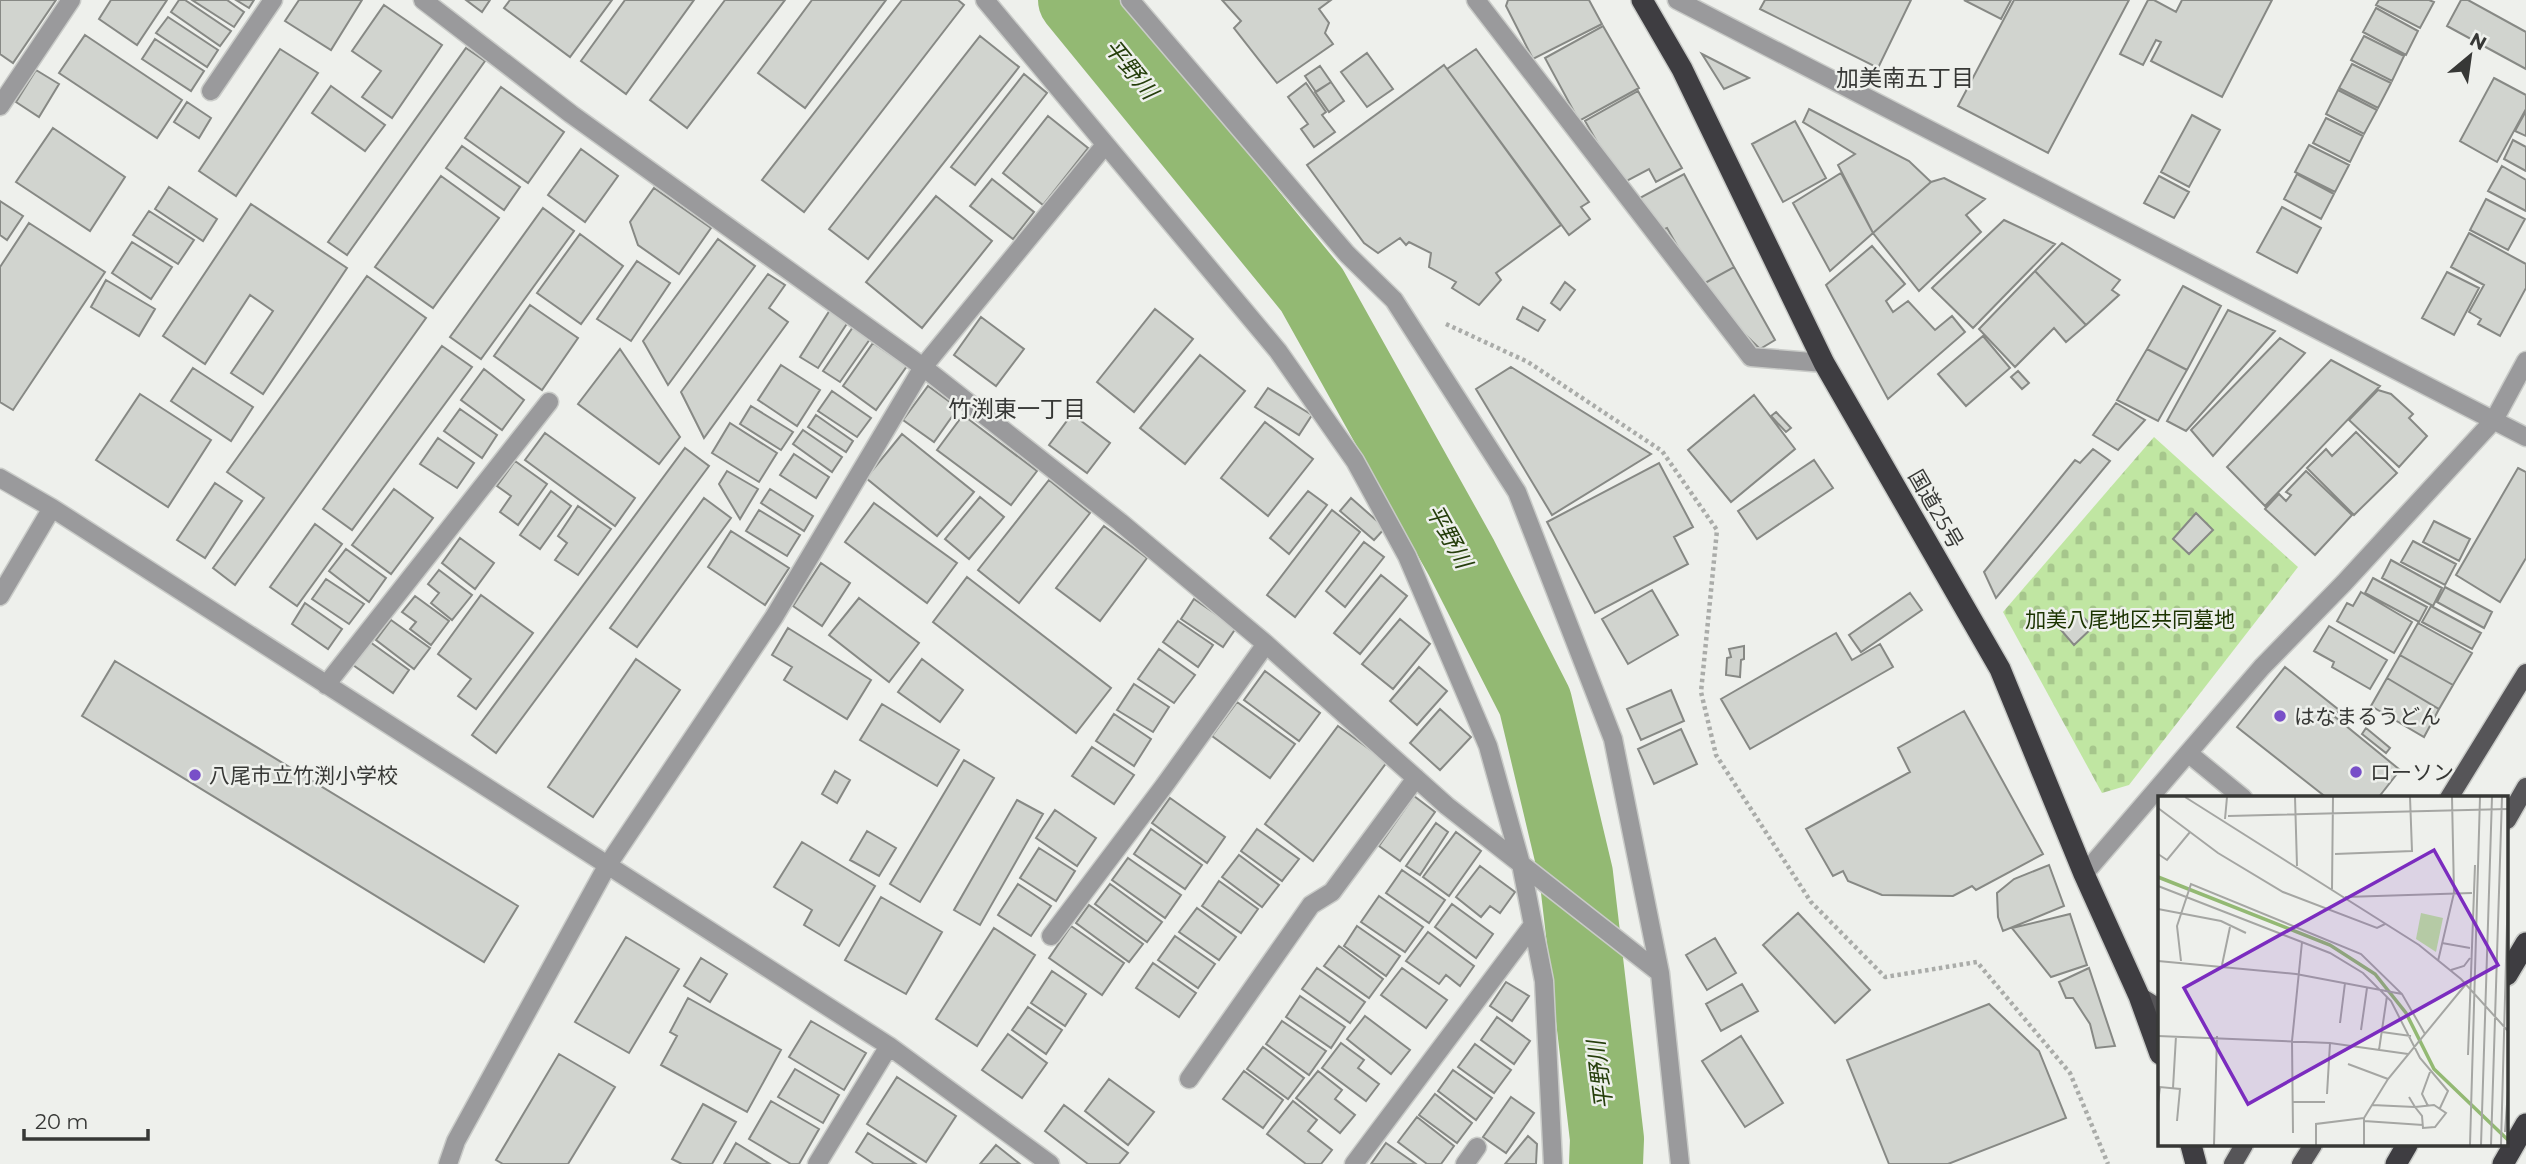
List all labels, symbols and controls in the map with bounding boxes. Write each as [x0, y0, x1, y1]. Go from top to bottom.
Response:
north arrow [2435, 21, 2505, 91]
text: N [2466, 28, 2490, 55]
water label: 平野川 [1098, 33, 1165, 107]
district label: 加美南五丁目 [1836, 64, 1974, 92]
district label: 竹渕東一丁目 [948, 395, 1086, 423]
street label: 国道25号 [1903, 465, 1969, 553]
water label: 平野川 [1420, 499, 1479, 576]
park label: 加美八尾地区共同墓地 [2025, 607, 2235, 632]
place label: はなまるうどん [2294, 704, 2441, 729]
marker: はなまるうどん [2272, 708, 2288, 724]
place label: ローソン [2370, 760, 2454, 785]
place label: 八尾市立竹渕小学校 [209, 763, 398, 788]
marker: ローソン [2348, 764, 2364, 780]
marker: 八尾市立竹渕小学校 [187, 767, 203, 783]
inset map [2158, 796, 2508, 1146]
water label: 平野川 [1582, 1036, 1618, 1111]
scale bar [24, 1098, 149, 1142]
text: 20 m [35, 1109, 89, 1134]

